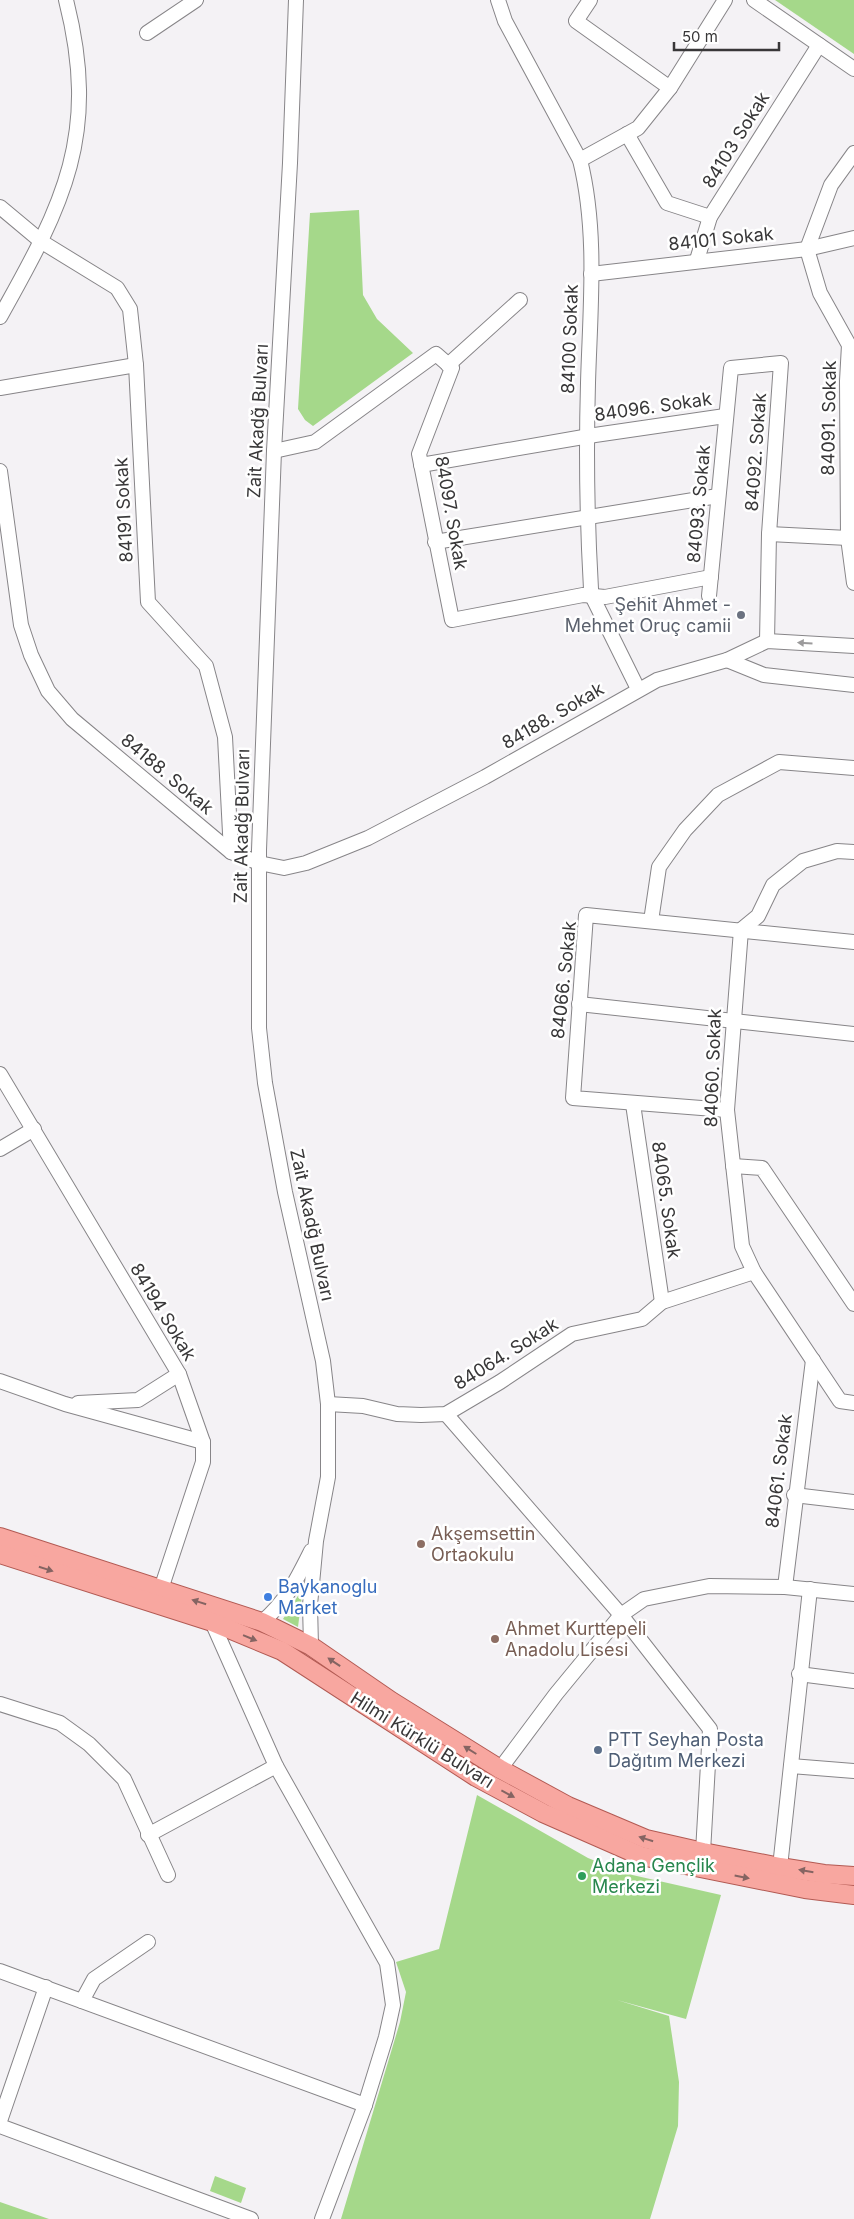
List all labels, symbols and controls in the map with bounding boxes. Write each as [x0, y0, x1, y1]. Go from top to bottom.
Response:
scale bar [674, 20, 779, 52]
text: 50 m [682, 27, 718, 46]
street label: 84103 Sokak [698, 88, 774, 192]
street label: 84101 Sokak [667, 223, 775, 254]
street label: 84100 Sokak [557, 284, 582, 394]
street label: Zait Akadğ Bulvarı [243, 343, 272, 499]
street label: 84091. Sokak [817, 360, 840, 476]
street label: 84096. Sokak [593, 388, 713, 425]
street label: 84092. Sokak [741, 392, 770, 512]
street label: 84093. Sokak [683, 444, 714, 564]
street label: 84097. Sokak [431, 454, 472, 572]
street label: 84191 Sokak [110, 457, 137, 563]
place label: Şehit Ahmet - Mehmet Oruç camii [565, 594, 731, 636]
marker: Şehit Ahmet - Mehmet Oruç camii [735, 609, 747, 621]
one-way arrow [797, 638, 813, 646]
street label: 84188. Sokak [498, 678, 607, 753]
street label: 84188. Sokak [117, 729, 218, 818]
street label: Zait Akadğ Bulvarı [230, 748, 253, 904]
street label: 84066. Sokak [547, 920, 580, 1040]
street label: 84060. Sokak [700, 1008, 725, 1128]
street label: 84065. Sokak [648, 1140, 685, 1260]
street label: Zait Akadğ Bulvarı [286, 1147, 339, 1303]
street label: 84194 Sokak [126, 1259, 201, 1364]
street label: 84064. Sokak [450, 1313, 562, 1394]
street label: 84061. Sokak [761, 1412, 796, 1529]
place label: Akşemsettin Ortaokulu [431, 1523, 535, 1565]
marker: Akşemsettin Ortaokulu [415, 1538, 427, 1550]
one-way arrow [39, 1566, 54, 1573]
place label: Baykanoglu Market [278, 1576, 377, 1618]
marker: Baykanoglu Market [262, 1591, 274, 1603]
one-way arrow [191, 1598, 206, 1606]
place label: Ahmet Kurttepeli Anadolu Lisesi [505, 1618, 646, 1660]
marker: Ahmet Kurttepeli Anadolu Lisesi [489, 1633, 501, 1645]
one-way arrow [243, 1634, 257, 1642]
one-way arrow [327, 1657, 341, 1667]
street label: Hilmi Kürklü Bulvarı [347, 1687, 498, 1792]
place label: PTT Seyhan Posta Dağıtım Merkezi [608, 1729, 764, 1771]
marker: PTT Seyhan Posta Dağıtım Merkezi [592, 1744, 604, 1756]
one-way arrow [464, 1746, 477, 1755]
one-way arrow [501, 1790, 516, 1798]
one-way arrow [639, 1834, 654, 1842]
place label: Adana Gençlik Merkezi [592, 1855, 715, 1897]
one-way arrow [797, 1867, 813, 1875]
marker: Adana Gençlik Merkezi [576, 1870, 588, 1882]
one-way arrow [735, 1873, 751, 1881]

